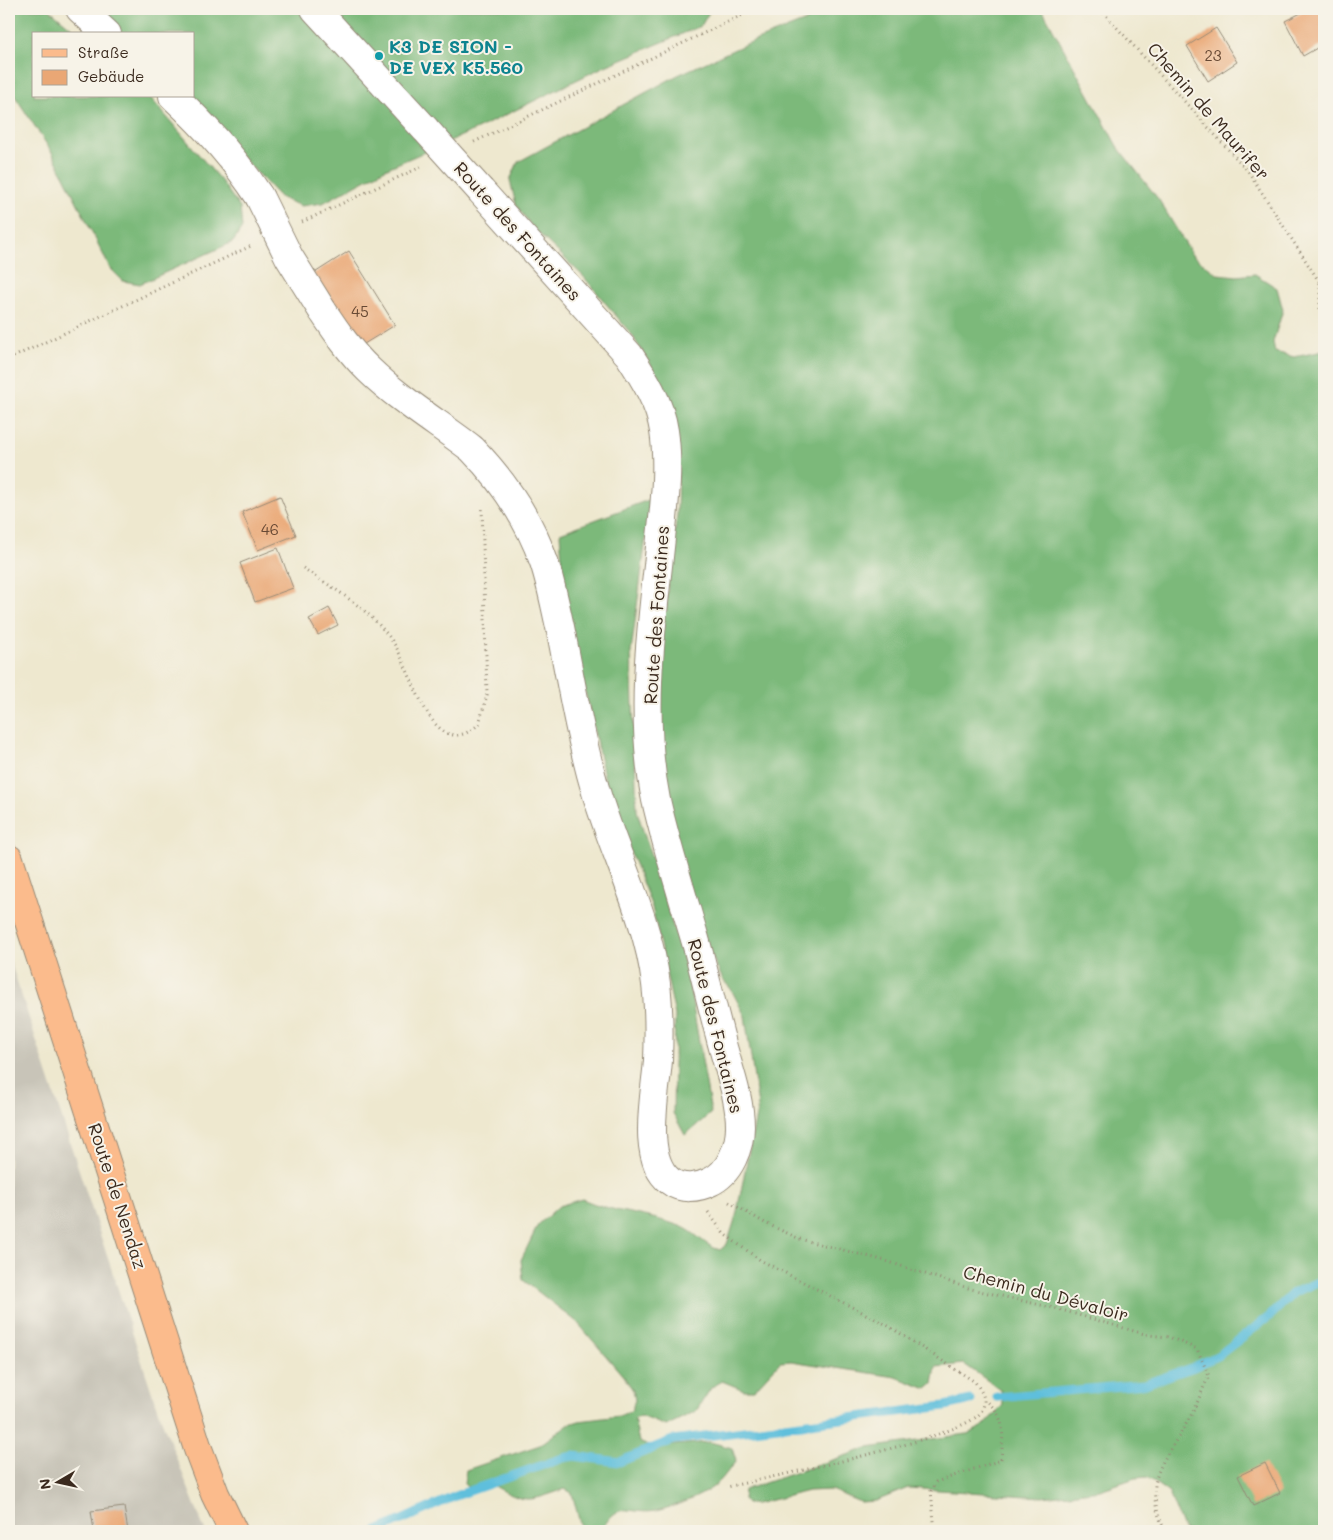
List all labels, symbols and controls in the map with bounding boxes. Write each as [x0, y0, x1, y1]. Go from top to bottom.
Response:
legend [32, 32, 195, 98]
place label: K3 DE SION - DE VEX K5.560 [389, 34, 523, 79]
street label: Chemin de Maurifer [1142, 37, 1276, 185]
text: Straße [78, 42, 129, 62]
house number: 23 [1204, 45, 1222, 65]
marker: K3 DE SION - DE VEX K5.560 [373, 50, 385, 62]
text: Gebäude [78, 66, 144, 86]
street label: Route des Fontaines [449, 156, 587, 306]
house number: 45 [351, 301, 369, 321]
house number: 46 [261, 519, 279, 539]
street label: Route des Fontaines [638, 525, 674, 705]
street label: Route des Fontaines [683, 936, 749, 1116]
street label: Route de Nendaz [83, 1120, 153, 1272]
street label: Chemin du Dévaloir [961, 1259, 1131, 1327]
north arrow [32, 1458, 82, 1508]
text: N [34, 1477, 55, 1491]

